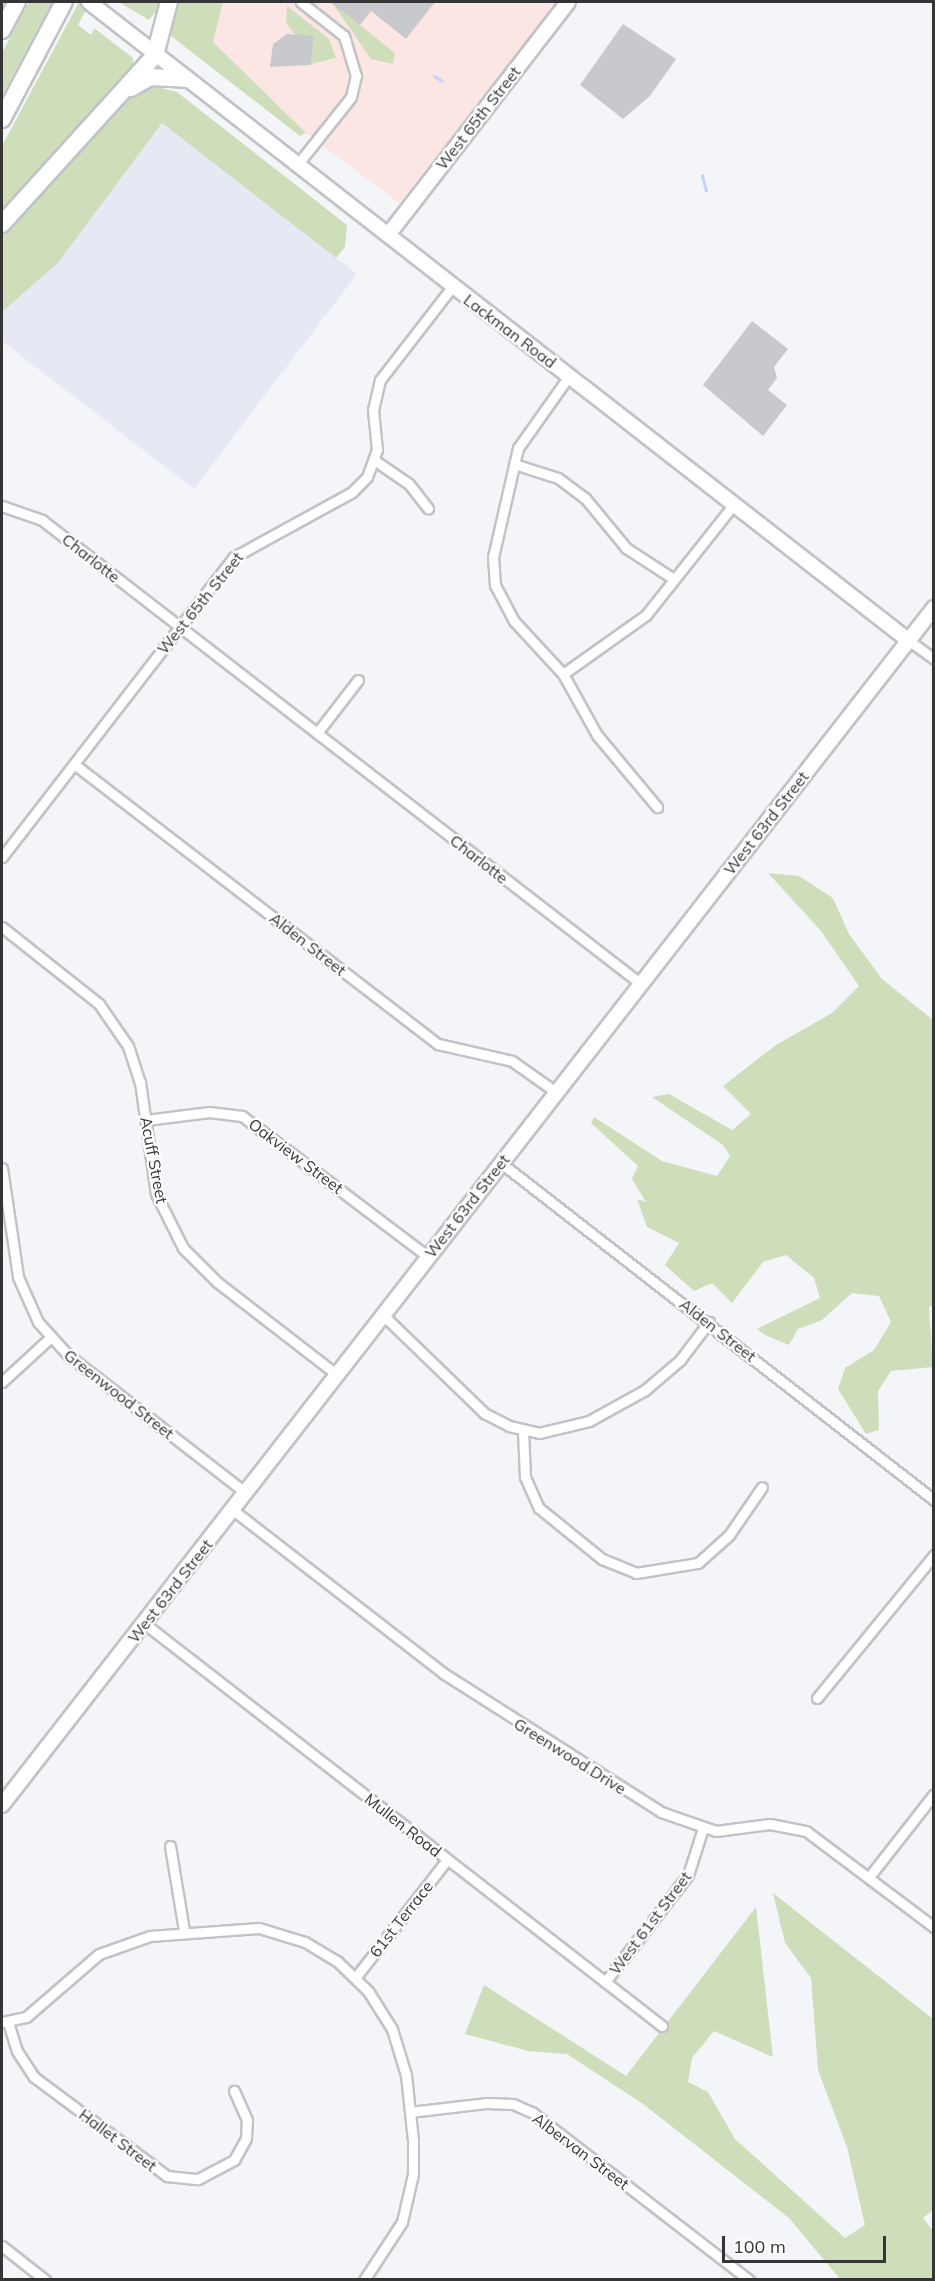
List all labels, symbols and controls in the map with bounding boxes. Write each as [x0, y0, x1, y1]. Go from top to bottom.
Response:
street label: West 65th Street [432, 63, 524, 173]
street label: Lackman Road [460, 290, 560, 372]
street label: Charlotte [58, 529, 124, 587]
street label: West 65th Street [153, 548, 247, 658]
street label: West 63rd Street [720, 767, 812, 879]
street label: Charlotte [446, 830, 512, 888]
street label: Alden Street [266, 908, 350, 980]
street label: Oakview Street [245, 1114, 347, 1198]
street label: Acuff Street [136, 1115, 172, 1205]
street label: West 63rd Street [421, 1150, 513, 1262]
street label: Alden Street [676, 1294, 760, 1366]
street label: Greenwood Street [60, 1345, 178, 1443]
street label: West 63rd Street [124, 1535, 216, 1647]
street label: Greenwood Drive [510, 1714, 630, 1798]
street label: Mullen Road [361, 1789, 445, 1861]
street label: West 61st Street [605, 1868, 695, 1978]
street label: 61st Terrace [365, 1877, 437, 1961]
street label: Hallet Street [75, 2105, 161, 2175]
street label: Albervan Street [529, 2108, 633, 2194]
scale bar [725, 2224, 888, 2262]
text: 100 m [733, 2235, 786, 2258]

